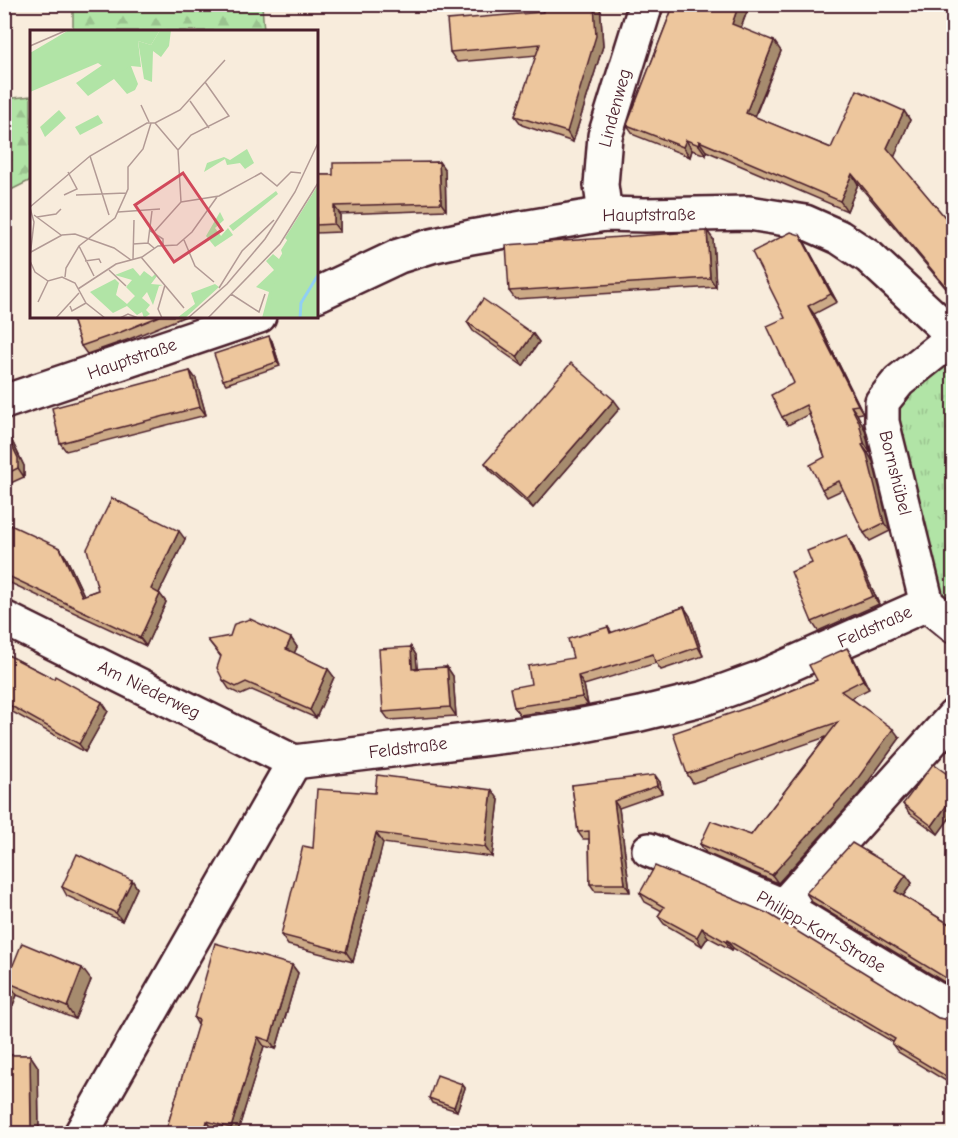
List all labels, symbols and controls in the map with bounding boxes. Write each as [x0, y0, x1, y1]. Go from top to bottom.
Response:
inset map [30, 30, 318, 318]
street label: Lindenweg [594, 66, 636, 150]
street label: Hauptstraße [602, 204, 696, 226]
street label: Hauptstraße [84, 334, 180, 384]
street label: Bornshübel [874, 428, 916, 518]
street label: Feldstraße [835, 601, 915, 653]
street label: Am Niederweg [95, 656, 203, 724]
street label: Feldstraße [367, 733, 449, 763]
street label: Philipp-Karl-Straße [753, 887, 889, 977]

